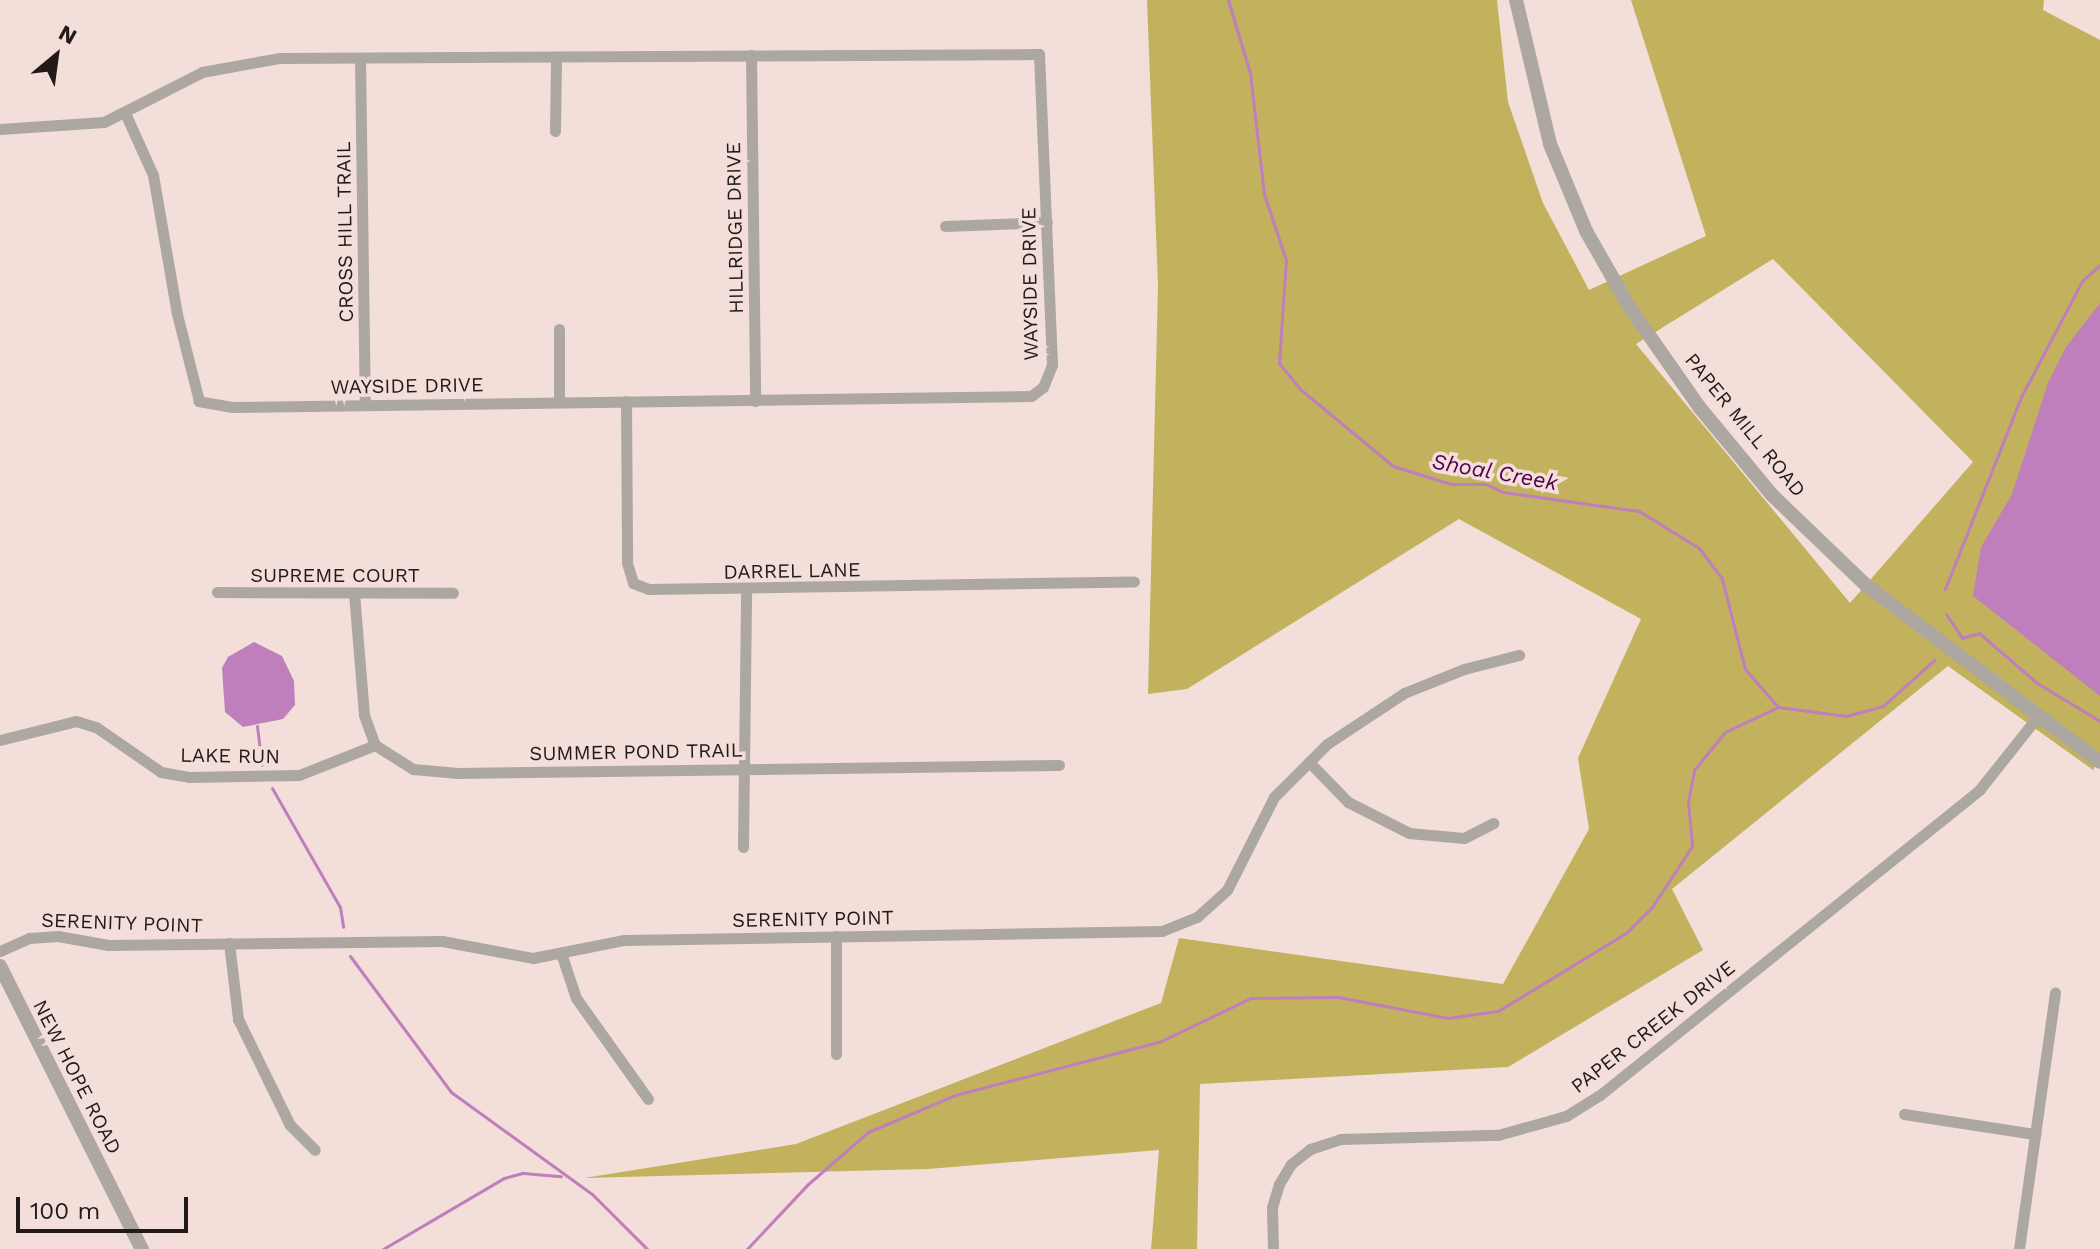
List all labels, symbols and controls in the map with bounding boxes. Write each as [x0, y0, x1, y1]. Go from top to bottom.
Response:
north arrow [16, 16, 96, 96]
text: N [55, 20, 81, 49]
street label: CROSS HILL TRAIL [331, 141, 359, 323]
street label: HILLRIDGE DRIVE [722, 142, 748, 314]
street label: WAYSIDE DRIVE [1017, 207, 1043, 361]
street label: PAPER MILL ROAD [1679, 348, 1811, 502]
street label: WAYSIDE DRIVE [330, 373, 484, 399]
water label: Shoal Creek [1430, 448, 1560, 496]
street label: DARREL LANE [723, 558, 861, 584]
street label: SUPREME COURT [250, 563, 420, 587]
street label: SUMMER POND TRAIL [529, 738, 743, 766]
street label: LAKE RUN [180, 743, 280, 769]
street label: SERENITY POINT [732, 906, 894, 932]
street label: SERENITY POINT [40, 908, 204, 938]
street label: PAPER CREEK DRIVE [1566, 956, 1740, 1098]
street label: NEW HOPE ROAD [28, 996, 126, 1158]
scale bar [20, 1181, 192, 1231]
text: 100 m [30, 1197, 100, 1225]

